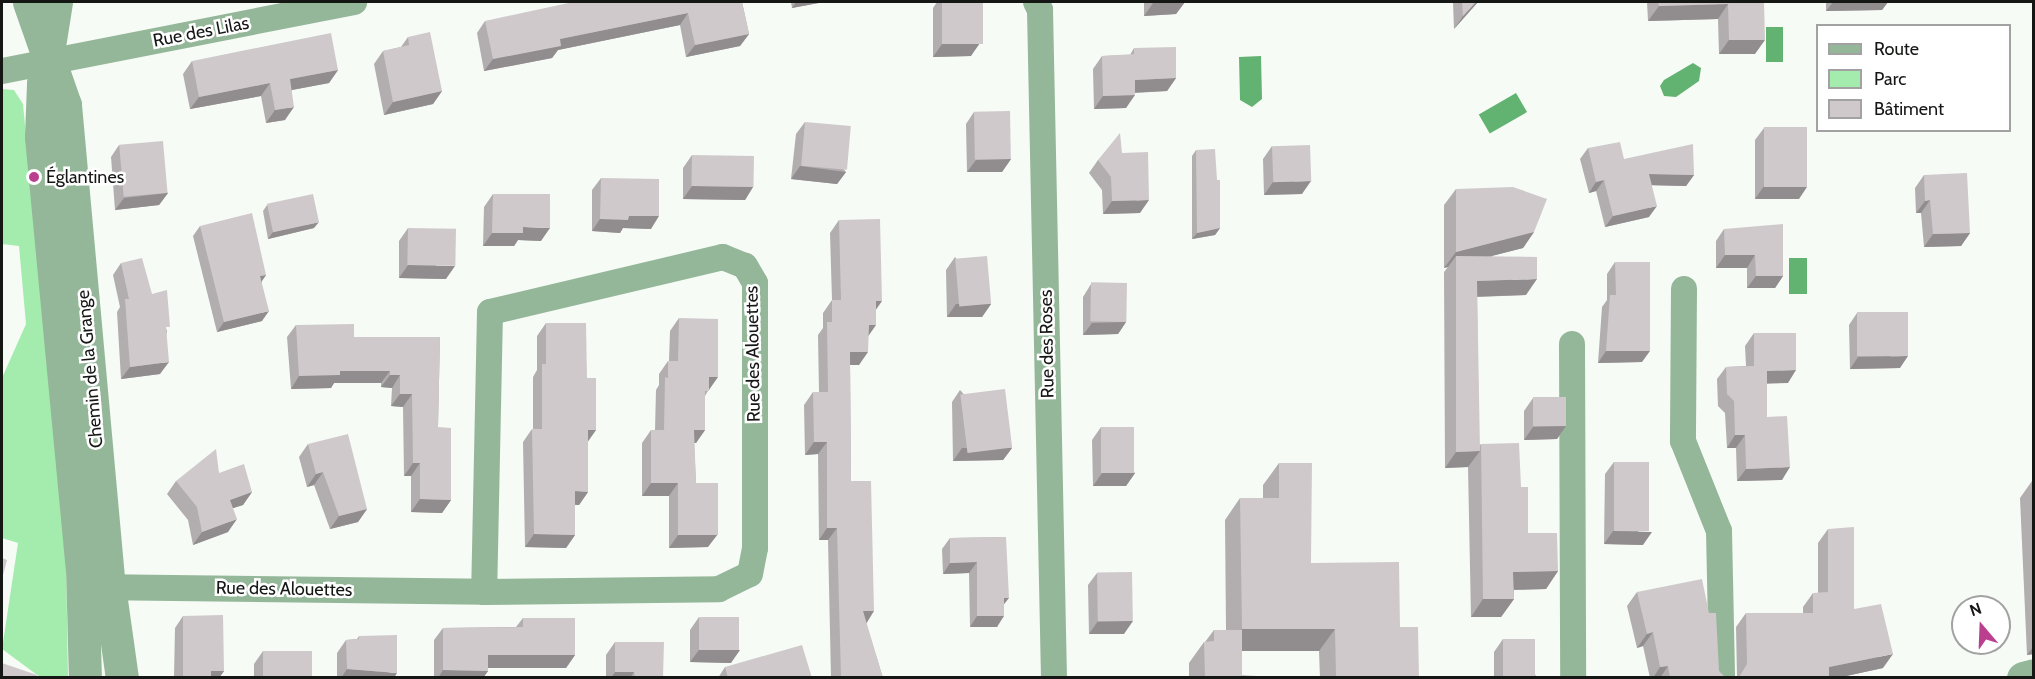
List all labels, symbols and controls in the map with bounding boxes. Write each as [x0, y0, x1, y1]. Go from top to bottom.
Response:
street label: Rue des Lilas [151, 12, 251, 52]
legend [1816, 24, 2011, 132]
text: Route [1874, 38, 1919, 60]
text: Parc [1874, 68, 1906, 90]
text: Bâtiment [1874, 98, 1944, 120]
place label: Églantines [46, 166, 124, 188]
marker: Églantines [27, 170, 41, 184]
street label: Rue des Alouettes [741, 286, 765, 422]
street label: Chemin de la Grange [72, 289, 108, 449]
street label: Rue des Roses [1035, 290, 1059, 398]
street label: Rue des Alouettes [216, 577, 352, 601]
north arrow [1951, 595, 2011, 655]
text: N [1967, 599, 1984, 620]

